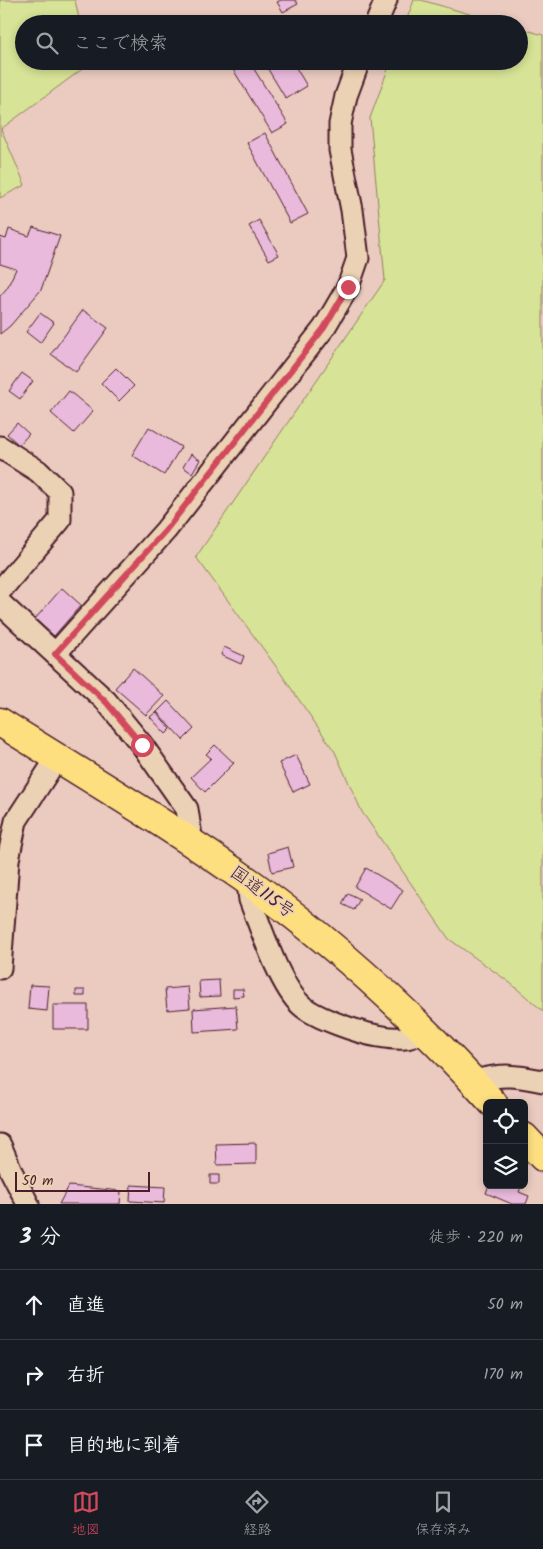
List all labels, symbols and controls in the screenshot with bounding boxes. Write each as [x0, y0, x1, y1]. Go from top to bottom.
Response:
search box [15, 15, 528, 70]
icon: search [33, 29, 61, 57]
text: ここで検索 [73, 29, 168, 59]
route end [337, 276, 360, 299]
route start [131, 734, 154, 757]
street label: 国道115号 [223, 859, 301, 927]
map controls [483, 1099, 528, 1189]
button: locate [483, 1099, 528, 1144]
button: layers [483, 1144, 528, 1189]
scale bar [15, 1169, 150, 1192]
text: 50 m [22, 1170, 53, 1192]
text: 3 分 [20, 1221, 61, 1254]
text: 徒歩 · 220 m [429, 1225, 523, 1250]
icon: ahead [20, 1291, 48, 1319]
text: 直進 [67, 1291, 105, 1321]
text: 50 m [487, 1292, 523, 1317]
icon: right [20, 1361, 48, 1389]
text: 右折 [67, 1361, 105, 1391]
text: 170 m [483, 1362, 523, 1387]
icon: arrive [20, 1431, 48, 1459]
text: 目的地に到着 [67, 1431, 181, 1461]
tab: 地図 [72, 1488, 100, 1541]
tab: 経路 [243, 1488, 271, 1541]
tab: 保存済み [415, 1488, 471, 1541]

